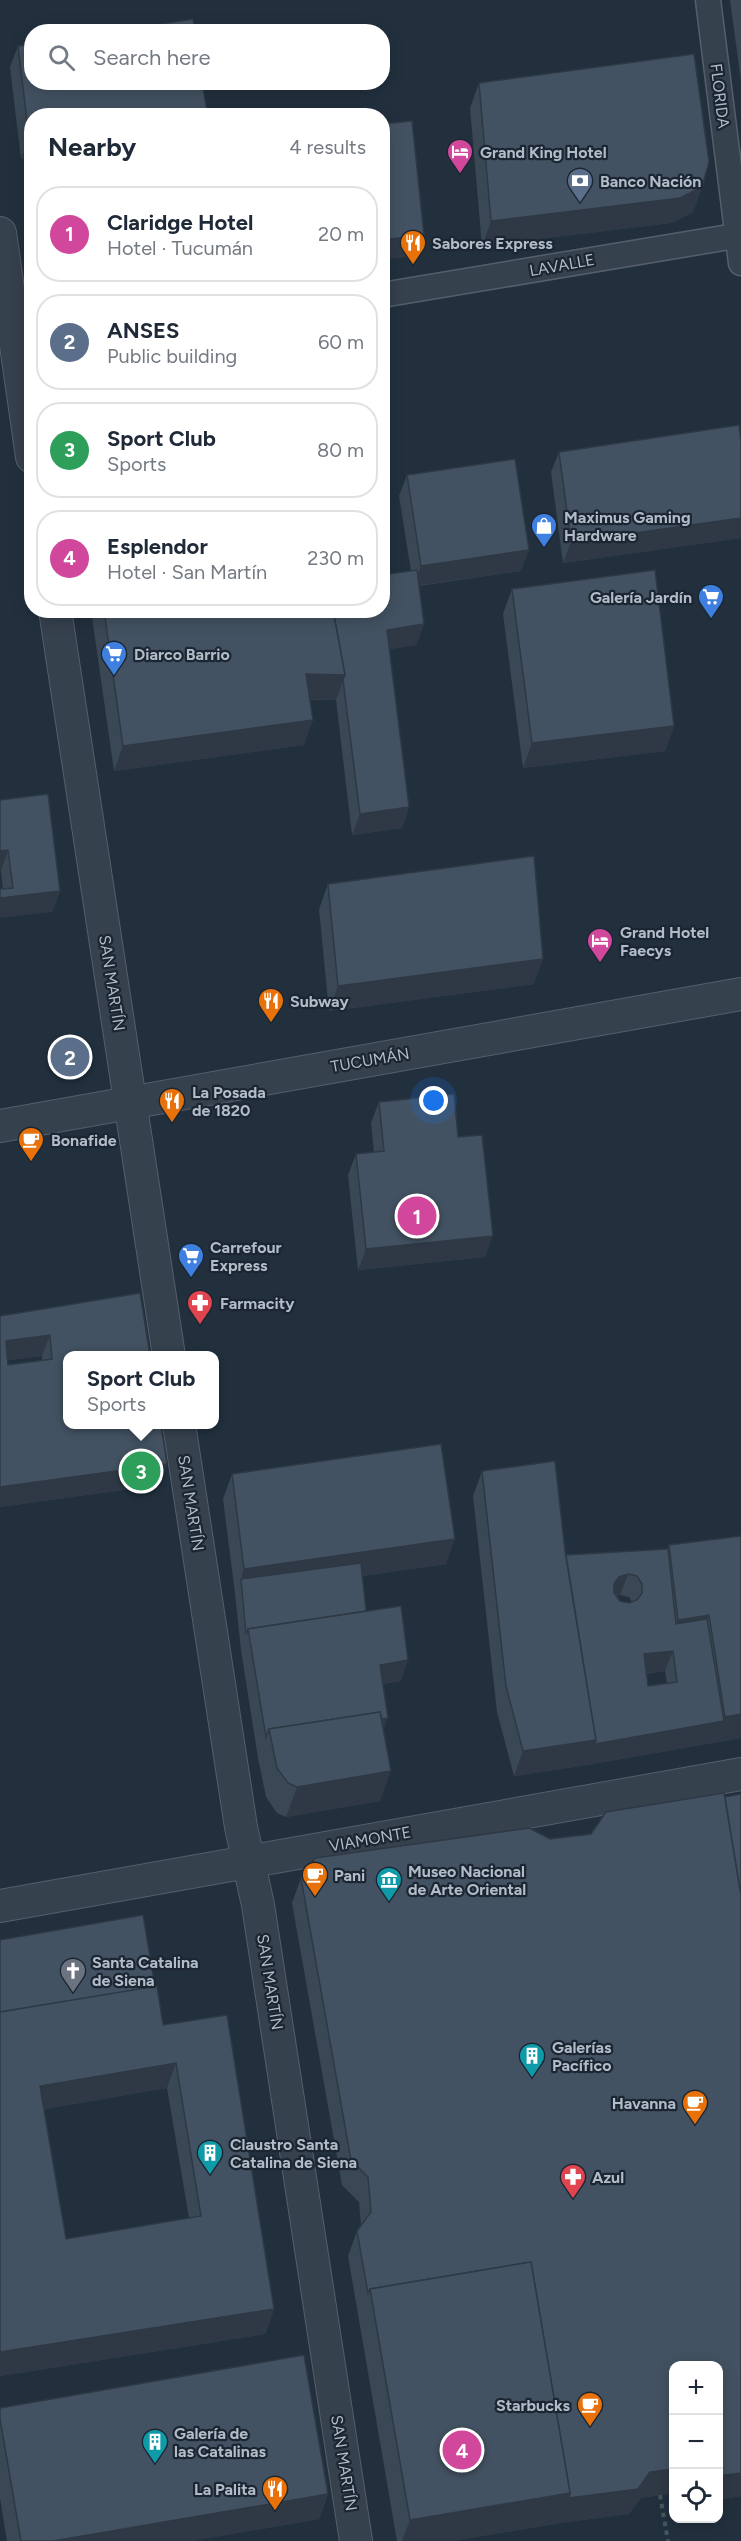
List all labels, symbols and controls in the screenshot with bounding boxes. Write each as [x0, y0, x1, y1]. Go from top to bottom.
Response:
search box [24, 24, 390, 90]
icon: search [45, 41, 78, 74]
text: Search here [93, 44, 211, 71]
street label: FLORIDA [707, 62, 733, 130]
text: Nearby [48, 131, 136, 163]
text: 4 results [289, 135, 366, 159]
hotel icon: Grand King Hotel [445, 137, 475, 175]
place label: Grand King Hotel [480, 143, 607, 162]
bank icon: Banco Nación [565, 166, 595, 204]
place label: Banco Nación [600, 172, 701, 191]
text: Claridge Hotel [107, 209, 253, 236]
text: 1 [65, 222, 74, 246]
text: 20 m [318, 222, 364, 246]
restaurant icon: Sabores Express [398, 228, 428, 266]
place label: Sabores Express [432, 234, 553, 253]
text: Hotel · Tucumán [107, 236, 253, 260]
street label: LAVALLE [528, 250, 596, 280]
text: ANSES [107, 317, 179, 344]
text: 2 [64, 330, 75, 354]
text: 60 m [318, 330, 364, 354]
text: Public building [107, 344, 237, 368]
text: Sport Club [107, 425, 216, 452]
text: 3 [64, 438, 75, 462]
text: 80 m [317, 438, 364, 462]
text: Sports [107, 452, 166, 476]
place label: Maximus Gaming Hardware [564, 508, 691, 545]
shop icon: Maximus Gaming Hardware [529, 511, 559, 549]
text: Esplendor [107, 533, 208, 560]
text: 4 [63, 546, 76, 570]
text: 230 m [307, 546, 364, 570]
text: Hotel · San Martín [107, 560, 267, 584]
supermarket icon: Galería Jardín [696, 582, 726, 620]
place label: Galería Jardín [590, 588, 692, 607]
supermarket icon: Diarco Barrio [99, 639, 129, 677]
place label: Diarco Barrio [134, 645, 230, 664]
place label: Grand Hotel Faecys [620, 923, 709, 960]
hotel icon: Grand Hotel Faecys [585, 926, 615, 964]
street label: SAN MARTÍN [95, 934, 129, 1032]
restaurant icon: Subway [256, 986, 286, 1024]
place label: Subway [290, 992, 349, 1011]
pin: 2 [50, 1034, 90, 1080]
street label: TUCUMÁN [329, 1044, 411, 1076]
place label: La Posada de 1820 [192, 1083, 266, 1120]
restaurant icon: La Posada de 1820 [157, 1086, 187, 1124]
your location [419, 1086, 448, 1115]
cafe icon: Bonafide [16, 1125, 46, 1163]
place label: Bonafide [51, 1131, 117, 1150]
pin: 1 [398, 1194, 436, 1238]
place label: Carrefour Express [210, 1238, 282, 1275]
supermarket icon: Carrefour Express [176, 1241, 206, 1279]
pharmacy icon: Farmacity [185, 1288, 215, 1326]
place label: Farmacity [220, 1294, 295, 1313]
popup [63, 1351, 219, 1429]
text: Sport Club [87, 1365, 195, 1392]
text: Sports [87, 1392, 146, 1416]
pin: 3 [122, 1448, 160, 1494]
street label: SAN MARTÍN [174, 1454, 208, 1552]
street label: VIAMONTE [328, 1822, 412, 1856]
cafe icon: Pani [300, 1860, 330, 1898]
place label: Museo Nacional de Arte Oriental [408, 1862, 526, 1899]
museum icon: Museo Nacional de Arte Oriental [374, 1865, 404, 1903]
place label: Pani [334, 1866, 365, 1885]
street label: SAN MARTÍN [253, 1933, 287, 2031]
place label: Santa Catalina de Siena [92, 1953, 199, 1990]
church icon: Santa Catalina de Siena [58, 1956, 88, 1994]
place label: Galerías Pacífico [552, 2038, 612, 2075]
building icon: Galerías Pacífico [517, 2041, 547, 2079]
cafe icon: Havanna [680, 2088, 710, 2126]
place label: Havanna [612, 2094, 676, 2113]
place label: Claustro Santa Catalina de Siena [230, 2135, 357, 2172]
building icon: Claustro Santa Catalina de Siena [195, 2138, 225, 2176]
pharmacy icon: Azul [558, 2162, 588, 2200]
place label: Azul [592, 2168, 624, 2187]
map controls [669, 2361, 723, 2523]
button: + [669, 2361, 723, 2415]
cafe icon: Starbucks [575, 2390, 605, 2428]
place label: Starbucks [496, 2396, 571, 2415]
street label: SAN MARTÍN [327, 2414, 361, 2512]
button: − [669, 2415, 723, 2469]
place label: Galería de las Catalinas [174, 2424, 266, 2461]
building icon: Galería de las Catalinas [140, 2427, 170, 2465]
pin: 4 [442, 2428, 482, 2472]
button: locate [669, 2469, 723, 2523]
restaurant icon: La Palita [260, 2474, 290, 2512]
place label: La Palita [194, 2480, 256, 2499]

